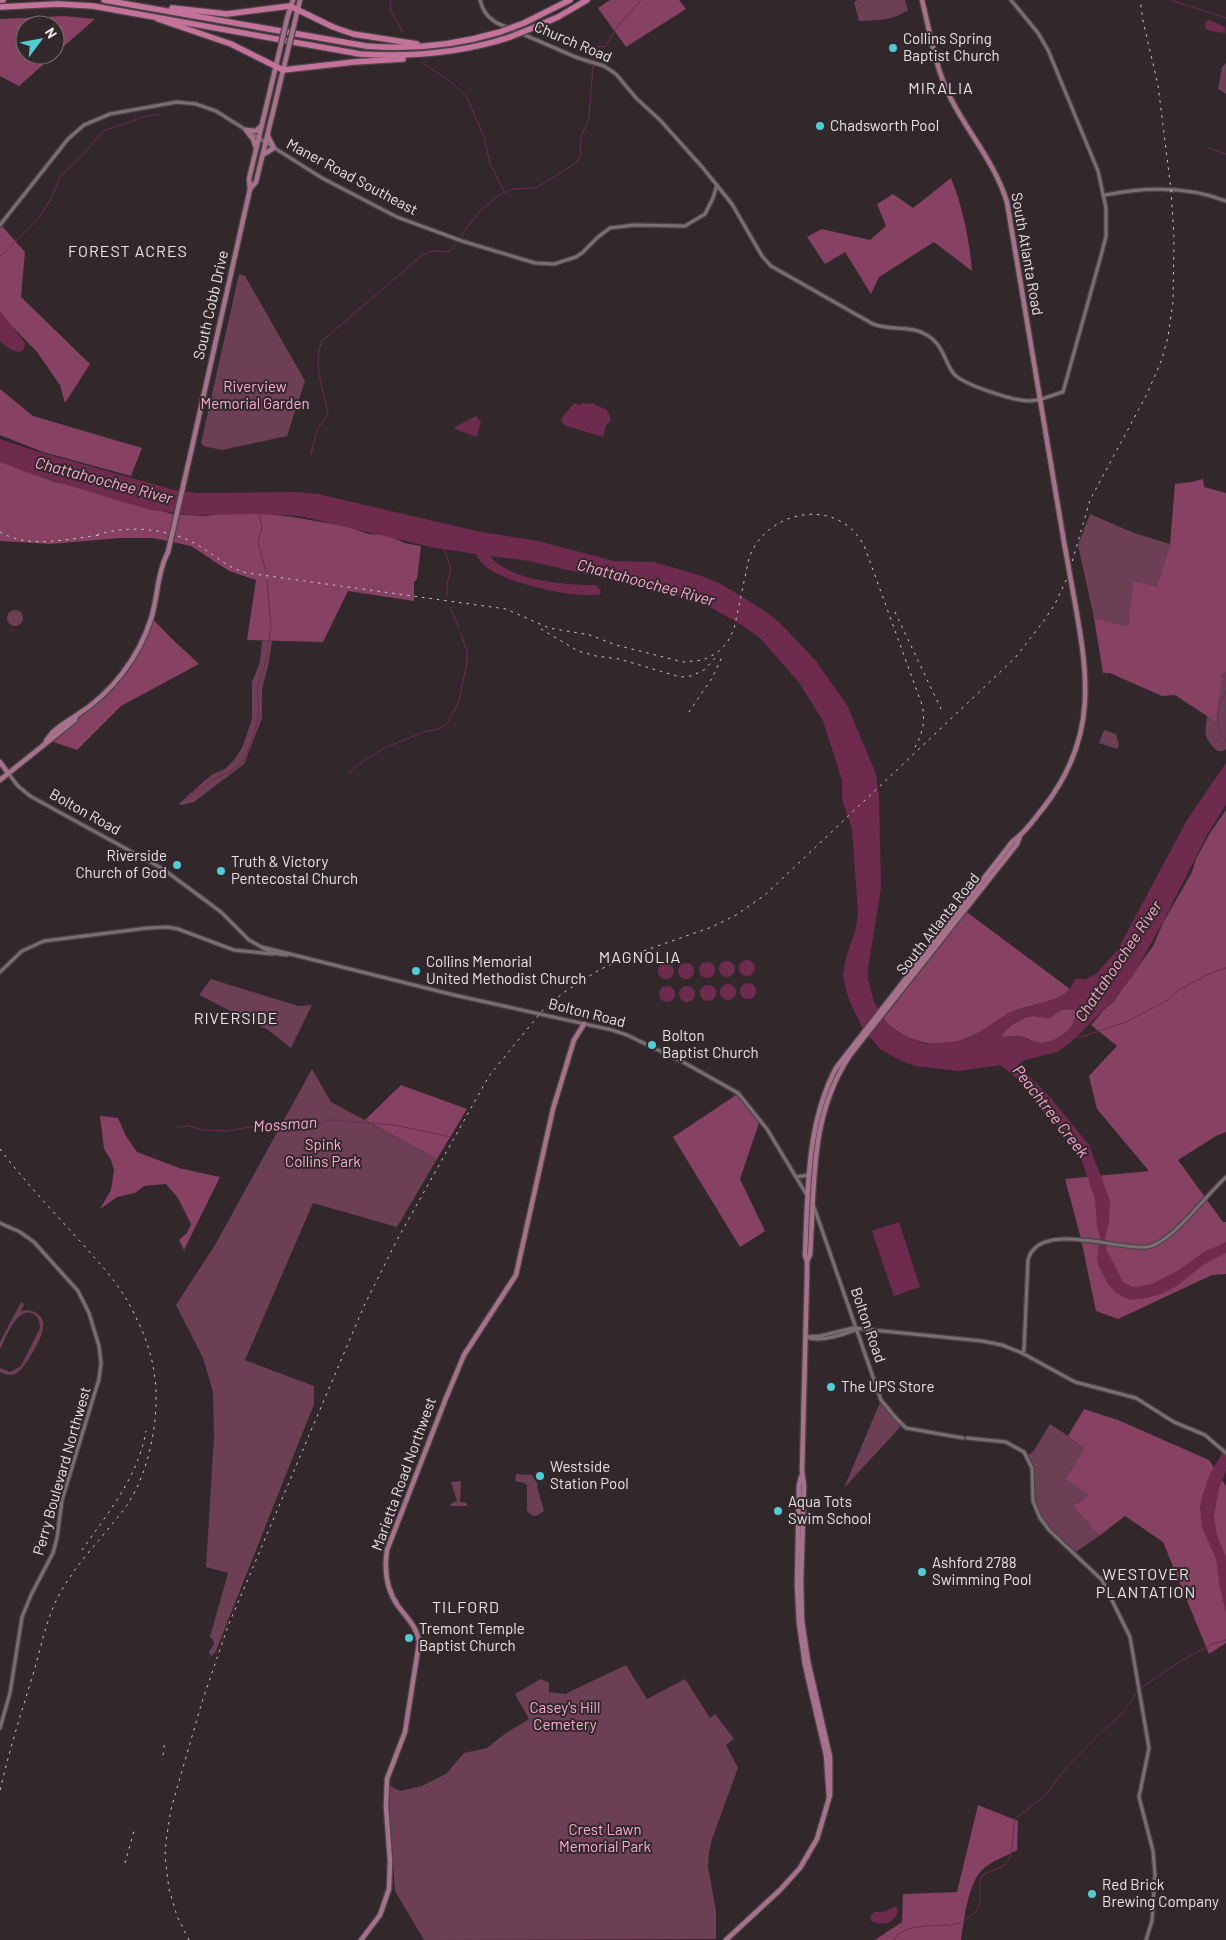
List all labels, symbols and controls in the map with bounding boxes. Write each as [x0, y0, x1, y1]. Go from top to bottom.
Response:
north arrow [15, 15, 65, 65]
street label: Church Road [532, 17, 615, 66]
text: N [42, 24, 61, 41]
place label: Collins Spring Baptist Church [903, 29, 1000, 64]
marker: Collins Spring Baptist Church [887, 42, 899, 54]
district label: MIRALIA [908, 78, 974, 97]
place label: Chadsworth Pool [830, 116, 939, 134]
marker: Chadsworth Pool [814, 120, 826, 132]
street label: Maner Road Southeast [284, 134, 421, 218]
street label: South Atlanta Road [1008, 191, 1048, 317]
district label: FOREST ACRES [68, 241, 188, 260]
street label: South Cobb Drive [189, 248, 231, 361]
park label: Riverview Memorial Garden [200, 377, 310, 412]
water label: Chattahoochee River [33, 452, 176, 507]
water label: Chattahoochee River [575, 554, 718, 609]
street label: Bolton Road [47, 784, 124, 838]
place label: Riverside Church of God [76, 846, 167, 881]
place label: Truth & Victory Pentecostal Church [231, 852, 358, 887]
marker: Riverside Church of God [171, 859, 183, 871]
marker: Truth & Victory Pentecostal Church [215, 865, 227, 877]
street label: South Atlanta Road [892, 869, 983, 978]
water label: Chattahoochee River [1070, 896, 1166, 1025]
district label: MAGNOLIA [599, 947, 681, 966]
place label: Collins Memorial United Methodist Church [426, 952, 586, 987]
marker: Collins Memorial United Methodist Church [410, 965, 422, 977]
street label: Bolton Road [547, 994, 628, 1030]
district label: RIVERSIDE [194, 1008, 278, 1027]
place label: Bolton Baptist Church [662, 1026, 759, 1061]
marker: Bolton Baptist Church [646, 1039, 658, 1051]
water label: Peachtree Creek [1009, 1061, 1094, 1161]
water label: Mossman [252, 1112, 318, 1135]
park label: Spink Collins Park [285, 1135, 361, 1170]
street label: Bolton Road [848, 1285, 890, 1365]
place label: The UPS Store [841, 1377, 934, 1395]
marker: The UPS Store [825, 1381, 837, 1393]
street label: Perry Boulevard Northwest [28, 1384, 94, 1557]
street label: Marietta Road Northwest [367, 1395, 439, 1553]
place label: Westside Station Pool [550, 1457, 629, 1492]
marker: Westside Station Pool [534, 1470, 546, 1482]
place label: Aqua Tots Swim School [788, 1492, 871, 1527]
marker: Aqua Tots Swim School [772, 1505, 784, 1517]
place label: Ashford 2788 Swimming Pool [932, 1553, 1032, 1588]
district label: WESTOVER PLANTATION [1096, 1564, 1196, 1601]
marker: Ashford 2788 Swimming Pool [916, 1566, 928, 1578]
district label: TILFORD [432, 1597, 500, 1616]
place label: Tremont Temple Baptist Church [419, 1619, 525, 1654]
marker: Tremont Temple Baptist Church [403, 1632, 415, 1644]
park label: Casey's Hill Cemetery [530, 1698, 600, 1733]
park label: Crest Lawn Memorial Park [559, 1820, 652, 1855]
place label: Red Brick Brewing Company [1102, 1875, 1219, 1910]
marker: Red Brick Brewing Company [1086, 1888, 1098, 1900]

